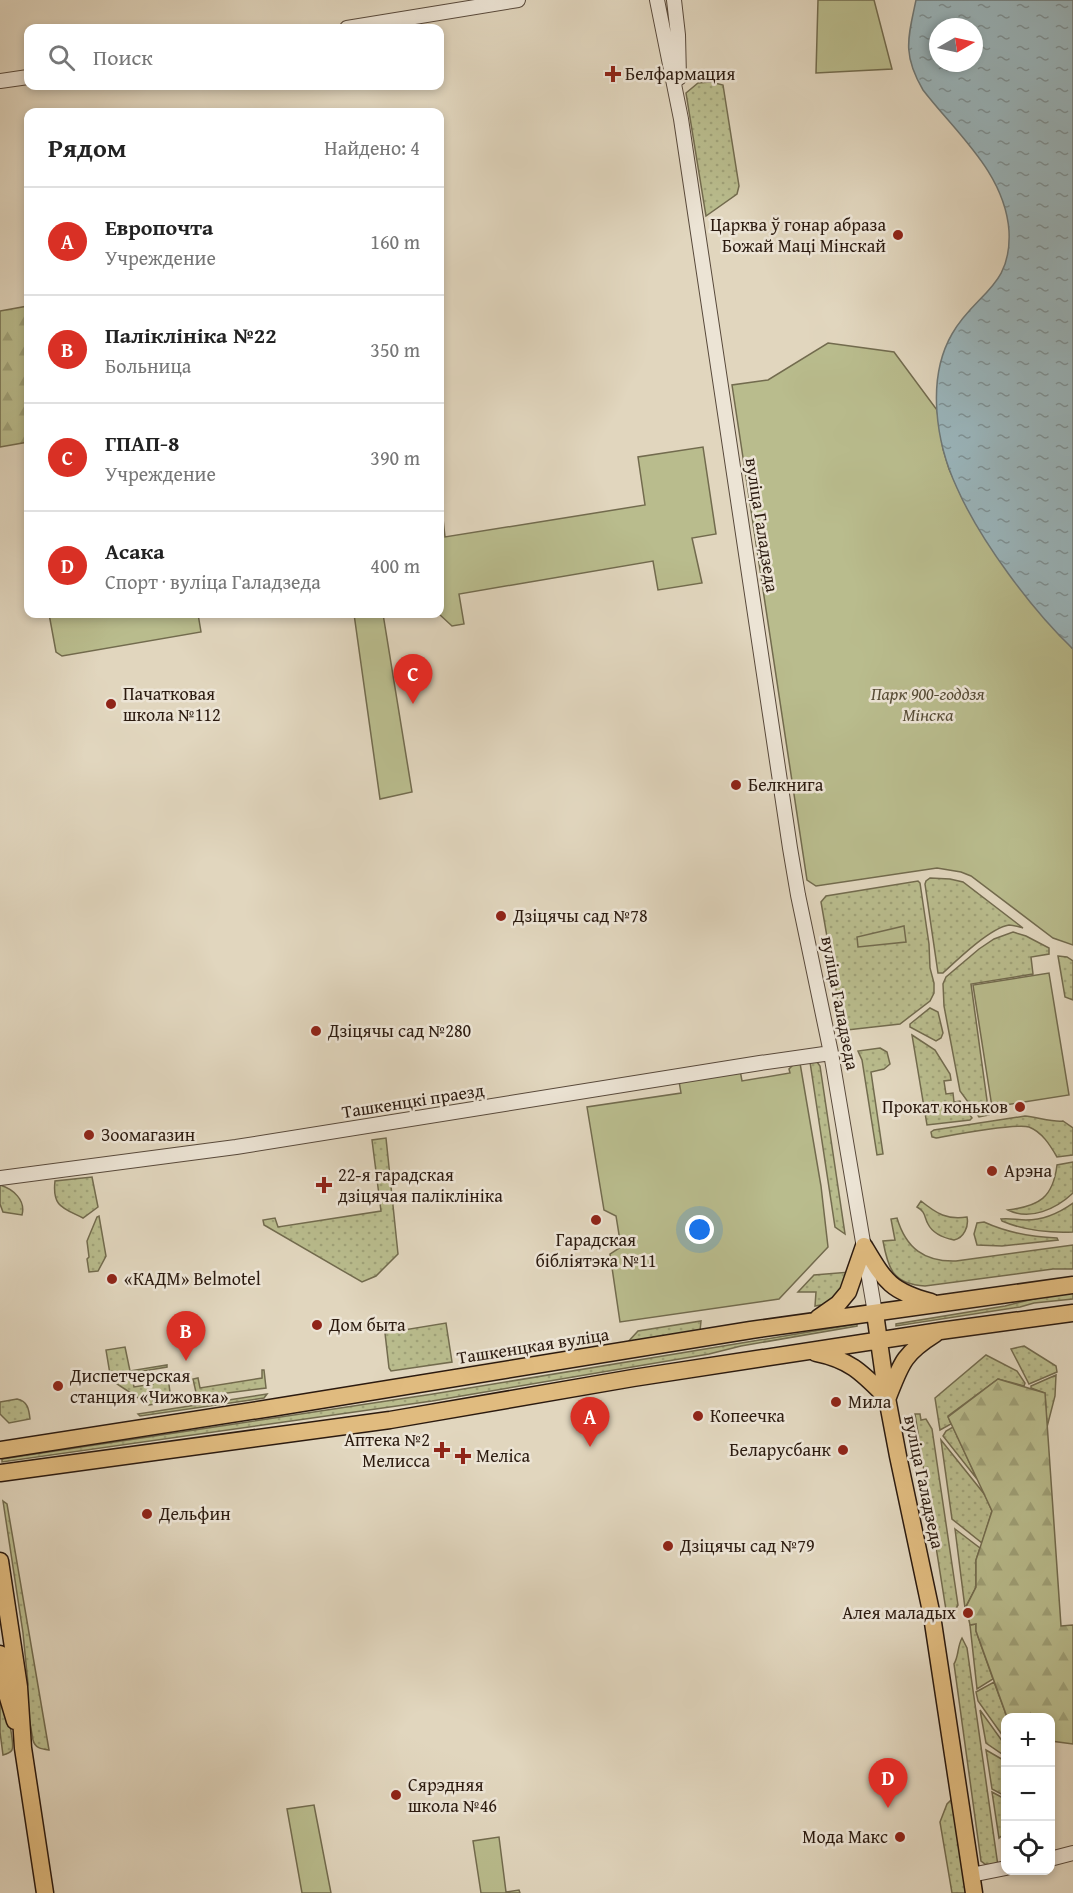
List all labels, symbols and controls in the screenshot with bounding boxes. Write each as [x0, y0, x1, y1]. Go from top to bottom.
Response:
north arrow [929, 18, 983, 72]
search box [24, 24, 444, 90]
icon: search [45, 41, 78, 74]
text: Поиск [93, 41, 153, 73]
place label: Белфармация [625, 60, 735, 87]
marker: Белфармация [606, 67, 620, 81]
text: Рядом [48, 128, 126, 167]
text: Найдено: 4 [324, 133, 420, 162]
text: Европочта [105, 211, 213, 243]
place label: Царква ў гонар абраза Божай Маці Мінскай [710, 211, 886, 259]
text: A [61, 227, 74, 256]
text: 160 m [370, 227, 420, 256]
marker: Царква ў гонар абраза Божай Маці Мінскай [891, 228, 905, 242]
text: Учреждение [105, 243, 216, 272]
text: Паліклініка №22 [105, 319, 277, 351]
text: B [61, 335, 74, 364]
text: 350 m [370, 335, 420, 364]
text: Больница [105, 351, 191, 380]
text: ГПАП-8 [105, 427, 179, 459]
text: C [62, 443, 73, 472]
text: 390 m [370, 443, 420, 472]
street label: вуліца Галадзеда [739, 456, 787, 595]
text: Учреждение [105, 459, 216, 488]
text: Асака [105, 535, 164, 567]
text: D [61, 551, 74, 580]
text: 400 m [370, 551, 420, 580]
text: Спорт · вуліца Галадзеда [105, 567, 321, 596]
pin: C [394, 654, 432, 704]
place label: Пачатковая школа №112 [123, 680, 221, 728]
park label: Парк 900-годдзя Мінска [871, 680, 985, 728]
marker: Пачатковая школа №112 [104, 697, 118, 711]
place label: Белкнига [748, 771, 824, 798]
marker: Белкнига [729, 778, 743, 792]
place label: Дзіцячы сад №78 [512, 902, 648, 929]
marker: Дзіцячы сад №78 [494, 909, 508, 923]
street label: вуліца Галадзеда [814, 934, 867, 1073]
place label: Дзіцячы сад №280 [327, 1017, 472, 1044]
marker: Дзіцячы сад №280 [309, 1024, 323, 1038]
street label: Ташкенцкі праезд [340, 1076, 486, 1125]
place label: Прокат коньков [882, 1093, 1008, 1120]
marker: Прокат коньков [1013, 1100, 1027, 1114]
place label: Зоомагазин [101, 1121, 195, 1148]
marker: Зоомагазин [82, 1128, 96, 1142]
place label: Арэна [1004, 1157, 1053, 1184]
place label: 22-я гарадская дзіцячая паліклініка [338, 1161, 503, 1209]
marker: Арэна [985, 1164, 999, 1178]
marker: 22-я гарадская дзіцячая паліклініка [315, 1176, 333, 1194]
marker: Гарадская бібліятэка №11 [589, 1213, 603, 1227]
your location [685, 1215, 714, 1244]
place label: Гарадская бібліятэка №11 [536, 1226, 656, 1274]
place label: «КАДМ» Belmotel [124, 1265, 261, 1292]
marker: «КАДМ» Belmotel [105, 1272, 119, 1286]
place label: Дом быта [328, 1311, 406, 1338]
pin: B [166, 1312, 206, 1361]
marker: Дом быта [310, 1318, 324, 1332]
street label: Ташкенцкая вуліца [455, 1320, 611, 1371]
place label: Диспетчерская станция «Чижовка» [69, 1362, 228, 1410]
marker: Диспетчерская станция «Чижовка» [51, 1379, 65, 1393]
place label: Мила [848, 1388, 892, 1415]
marker: Мила [829, 1395, 843, 1409]
pin: A [570, 1398, 610, 1447]
place label: Копеечка [710, 1402, 785, 1429]
marker: Копеечка [691, 1409, 705, 1423]
street label: вуліца Галадзеда [897, 1413, 952, 1552]
place label: Аптека №2 Мелисса [344, 1426, 430, 1474]
place label: Беларусбанк [729, 1436, 832, 1463]
place label: Меліса [476, 1442, 531, 1469]
marker: Аптека №2 Мелисса [435, 1443, 449, 1457]
marker: Беларусбанк [836, 1443, 850, 1457]
marker: Меліса [454, 1447, 472, 1465]
place label: Дельфин [158, 1500, 231, 1527]
marker: Дельфин [140, 1507, 154, 1521]
place label: Дзіцячы сад №79 [679, 1532, 815, 1559]
marker: Дзіцячы сад №79 [661, 1539, 675, 1553]
place label: Алея маладых [842, 1599, 957, 1626]
marker: Алея маладых [961, 1606, 975, 1620]
map controls [1001, 1713, 1055, 1875]
button: + [1001, 1713, 1055, 1767]
pin: D [868, 1758, 908, 1808]
button: − [1001, 1767, 1055, 1821]
place label: Сярэдняя школа №46 [408, 1771, 497, 1819]
marker: Сярэдняя школа №46 [389, 1788, 403, 1802]
button: locate [1001, 1821, 1055, 1875]
place label: Мода Макс [802, 1823, 888, 1850]
marker: Мода Макс [893, 1830, 907, 1844]

